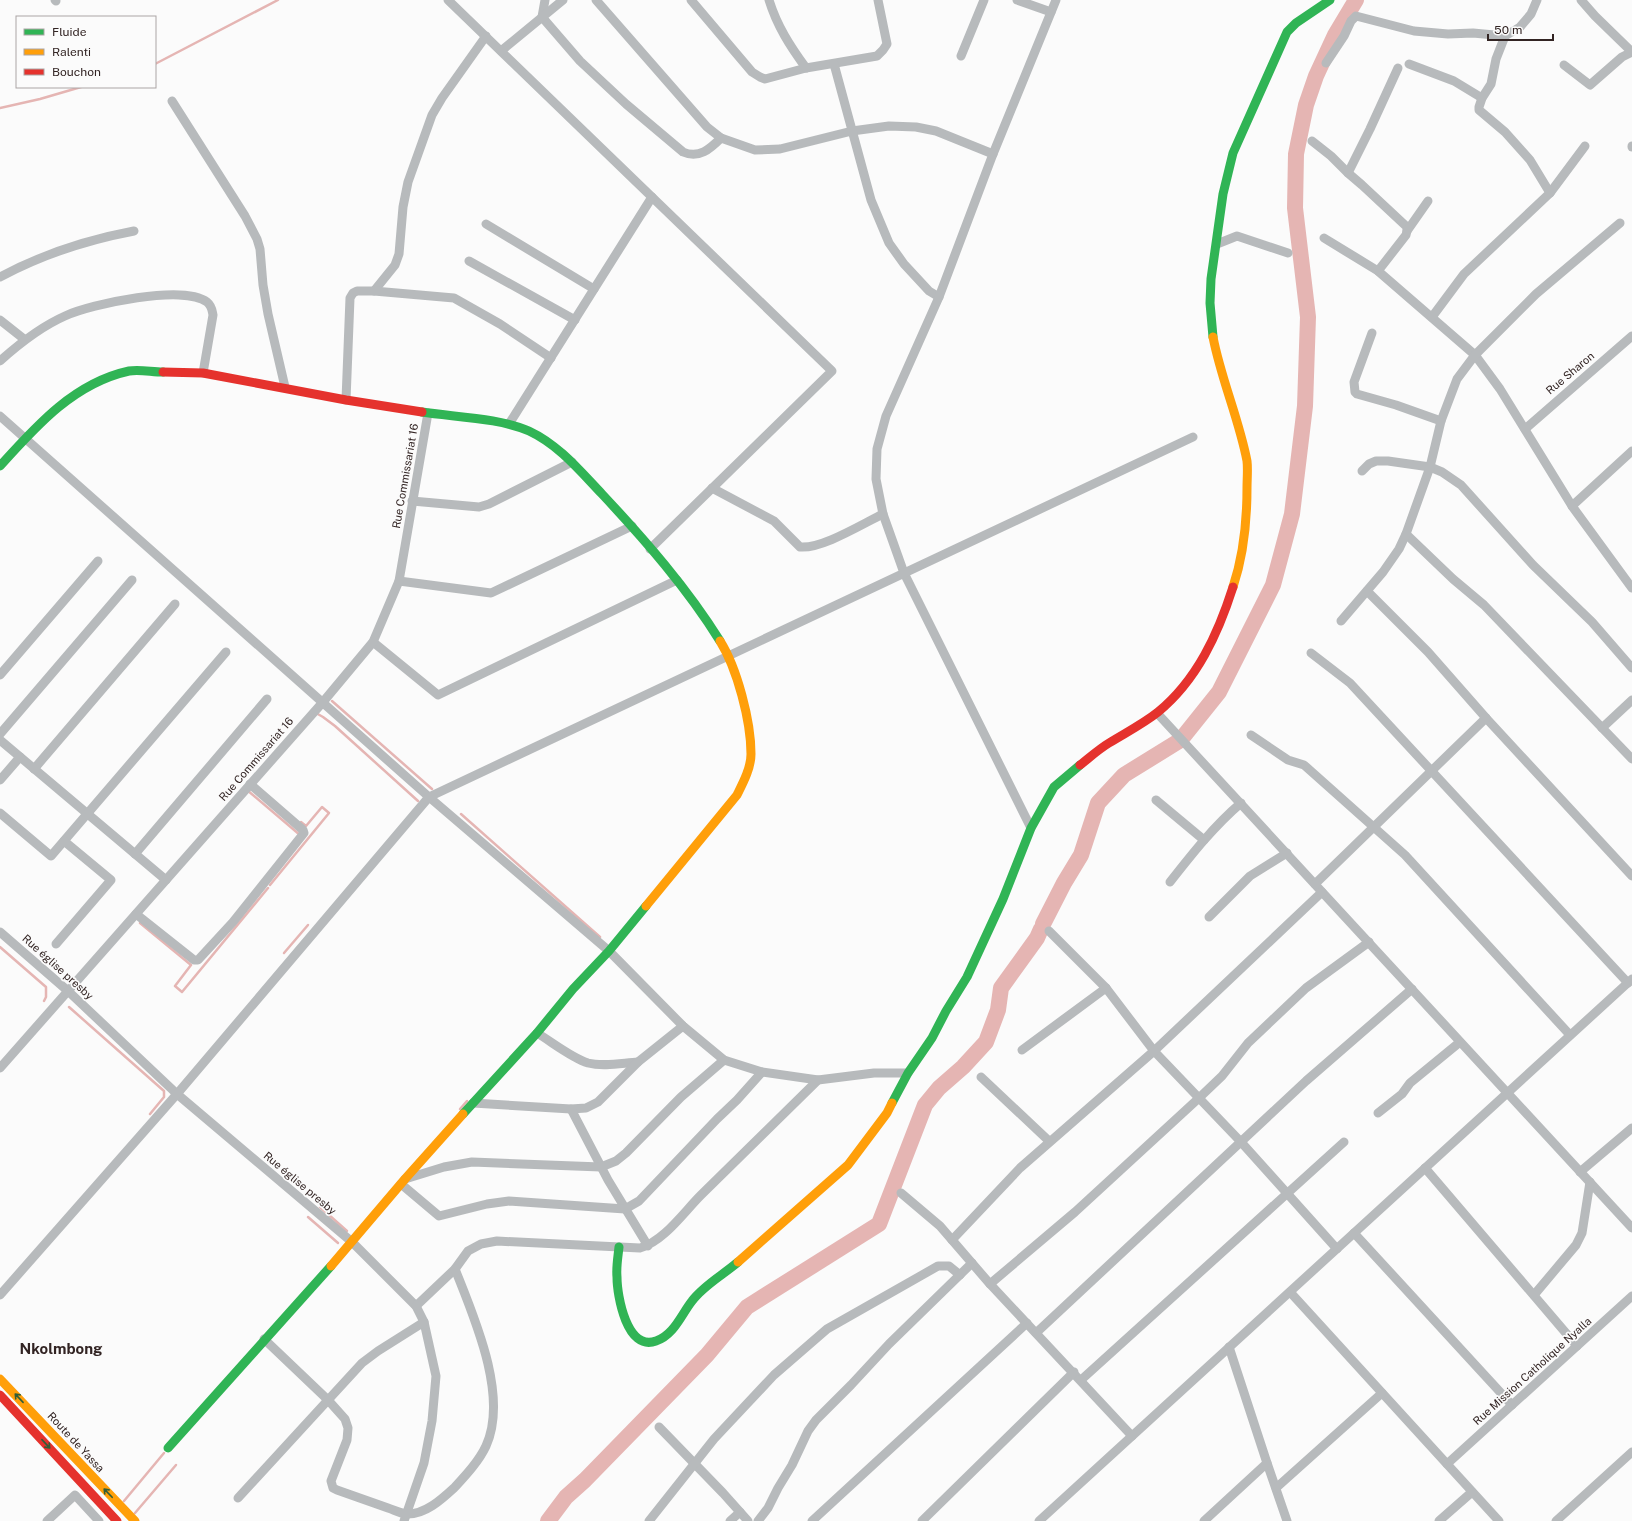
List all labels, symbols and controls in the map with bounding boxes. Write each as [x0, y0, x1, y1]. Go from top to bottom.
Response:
legend [16, 16, 156, 88]
scale bar [1488, 16, 1553, 42]
text: 50 m [1494, 23, 1522, 37]
text: Fluide [52, 25, 87, 39]
text: Ralenti [52, 45, 91, 59]
text: Bouchon [52, 65, 101, 79]
street label: Rue Sharon [1543, 349, 1597, 397]
street label: Rue Commissariat 16 [390, 422, 420, 529]
street label: Rue Commissariat 16 [217, 715, 296, 803]
street label: Rue église presby [20, 932, 96, 1002]
street label: Rue église presby [261, 1149, 339, 1217]
street label: Rue Mission Catholique Nyalla [1470, 1315, 1594, 1427]
district label: Nkolmbong [19, 1340, 103, 1357]
one-way arrow [14, 1393, 23, 1403]
street label: Route de Yassa [45, 1410, 107, 1474]
one-way arrow [41, 1439, 50, 1449]
one-way arrow [103, 1488, 113, 1498]

